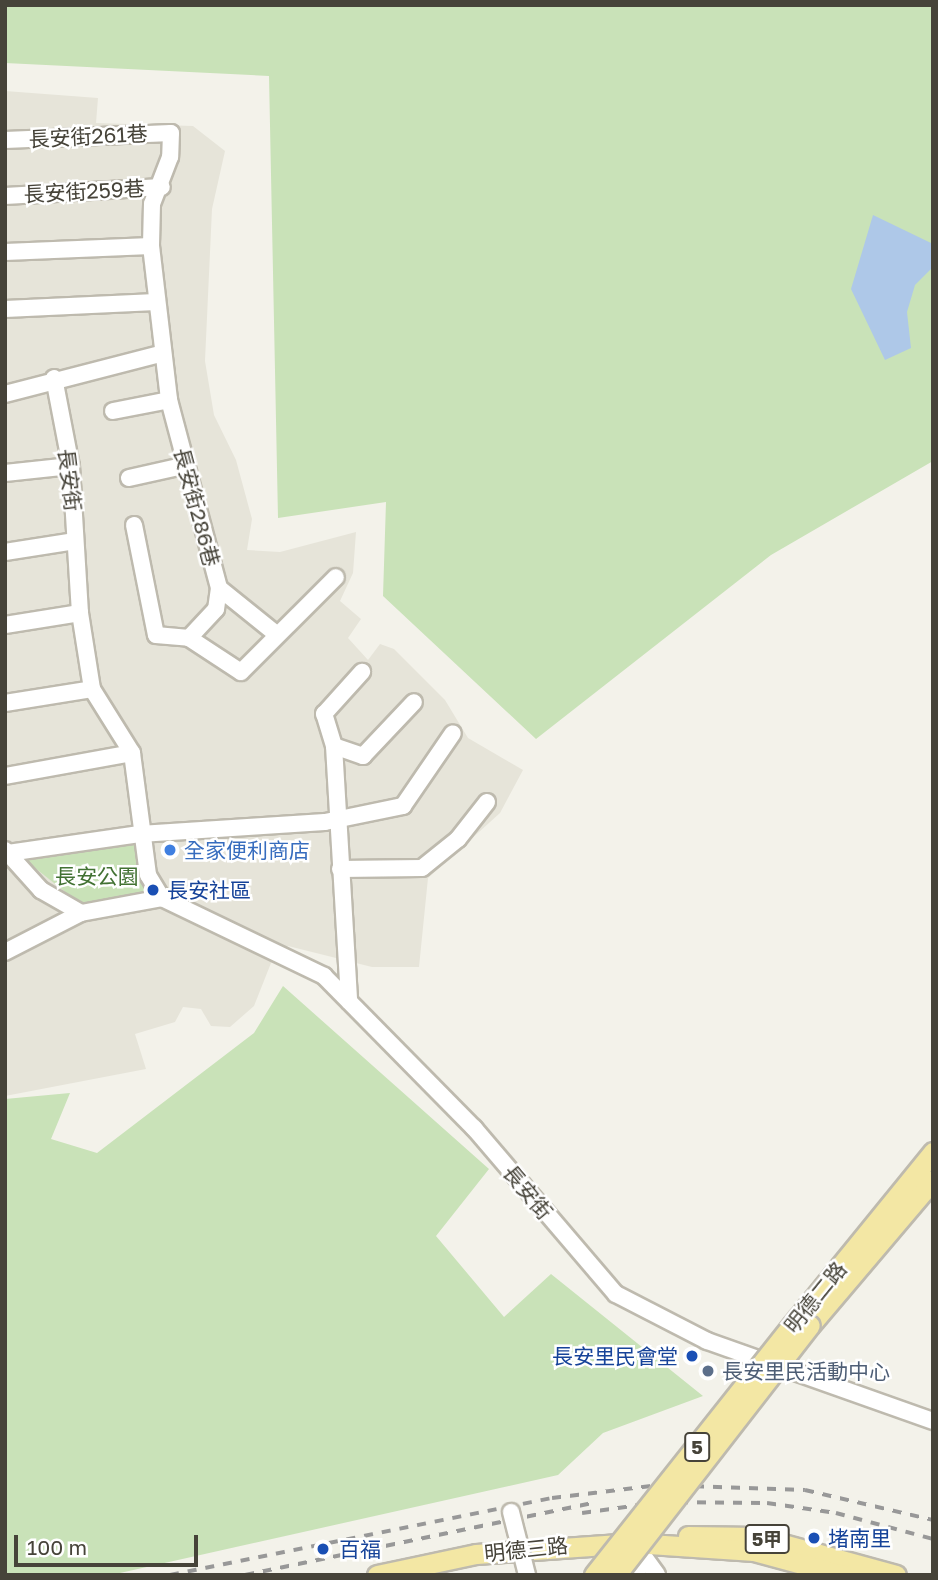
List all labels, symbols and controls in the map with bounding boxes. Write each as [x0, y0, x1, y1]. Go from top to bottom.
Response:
street label: 長安街261巷 [28, 120, 148, 152]
street label: 長安街259巷 [23, 175, 145, 207]
street label: 長安街286巷 [169, 445, 225, 569]
street label: 長安街 [54, 447, 86, 513]
place label: 全家便利商店 [184, 837, 310, 863]
marker: 全家便利商店 [162, 842, 178, 858]
park label: 長安公園 [55, 863, 139, 889]
place label: 長安社區 [167, 877, 251, 903]
marker: 長安社區 [145, 882, 161, 898]
street label: 長安街 [498, 1160, 558, 1224]
street label: 明德二路 [779, 1256, 851, 1338]
place label: 長安里民會堂 [552, 1343, 678, 1369]
marker: 長安里民會堂 [684, 1348, 700, 1364]
place label: 長安里民活動中心 [722, 1358, 890, 1384]
marker: 長安里民活動中心 [700, 1363, 716, 1379]
road number: 5 [683, 1432, 711, 1462]
scale bar [18, 1520, 201, 1564]
road number: 5甲 [744, 1524, 790, 1554]
place label: 堵南里 [828, 1525, 891, 1551]
marker: 堵南里 [806, 1530, 822, 1546]
street label: 明德三路 [483, 1532, 569, 1566]
text: 100 m [27, 1534, 87, 1560]
place label: 百福 [339, 1536, 381, 1562]
marker: 百福 [313, 1539, 333, 1559]

